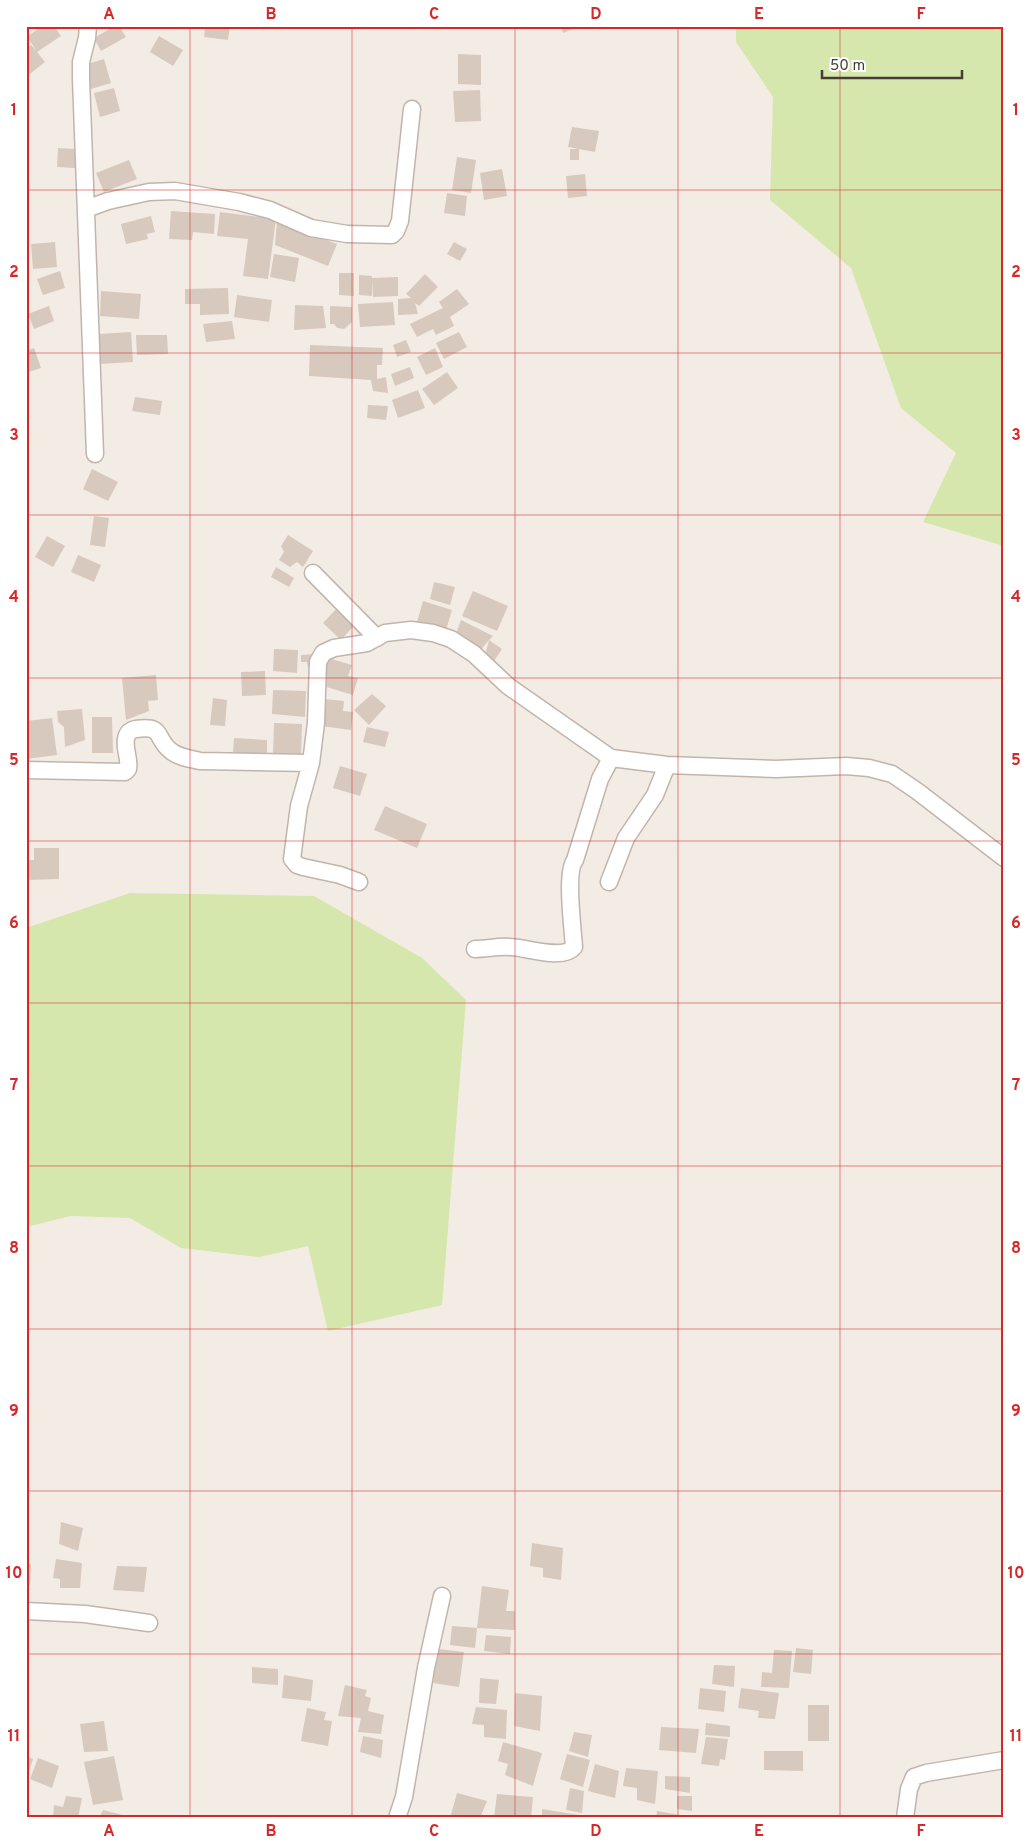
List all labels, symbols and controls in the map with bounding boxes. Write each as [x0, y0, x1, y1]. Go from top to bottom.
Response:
text: A [103, 5, 115, 25]
text: B [265, 5, 277, 25]
text: C [429, 5, 439, 25]
text: D [590, 5, 602, 25]
text: E [754, 5, 764, 25]
text: F [916, 5, 926, 25]
scale bar [822, 48, 962, 80]
text: 50 m [830, 57, 865, 76]
text: 1 [11, 101, 17, 121]
text: 1 [1013, 101, 1019, 121]
text: 2 [9, 263, 19, 283]
text: 2 [1011, 263, 1021, 283]
text: 3 [9, 426, 19, 446]
text: 3 [1011, 426, 1021, 446]
text: 4 [9, 588, 19, 608]
text: 4 [1011, 588, 1021, 608]
text: 5 [9, 751, 19, 771]
text: 5 [1011, 751, 1021, 771]
text: 6 [9, 914, 19, 934]
text: 6 [1011, 914, 1021, 934]
text: 7 [10, 1076, 18, 1096]
text: 7 [1012, 1076, 1020, 1096]
text: 8 [9, 1239, 19, 1259]
text: 8 [1011, 1239, 1021, 1259]
text: 9 [9, 1402, 19, 1422]
text: 9 [1011, 1402, 1021, 1422]
text: 10 [6, 1564, 22, 1584]
text: 10 [1008, 1564, 1024, 1584]
text: 11 [8, 1727, 20, 1747]
text: 11 [1010, 1727, 1022, 1747]
text: A [103, 1822, 115, 1842]
text: B [265, 1822, 277, 1842]
text: C [429, 1822, 439, 1842]
text: D [590, 1822, 602, 1842]
text: E [754, 1822, 764, 1842]
text: F [916, 1822, 926, 1842]

